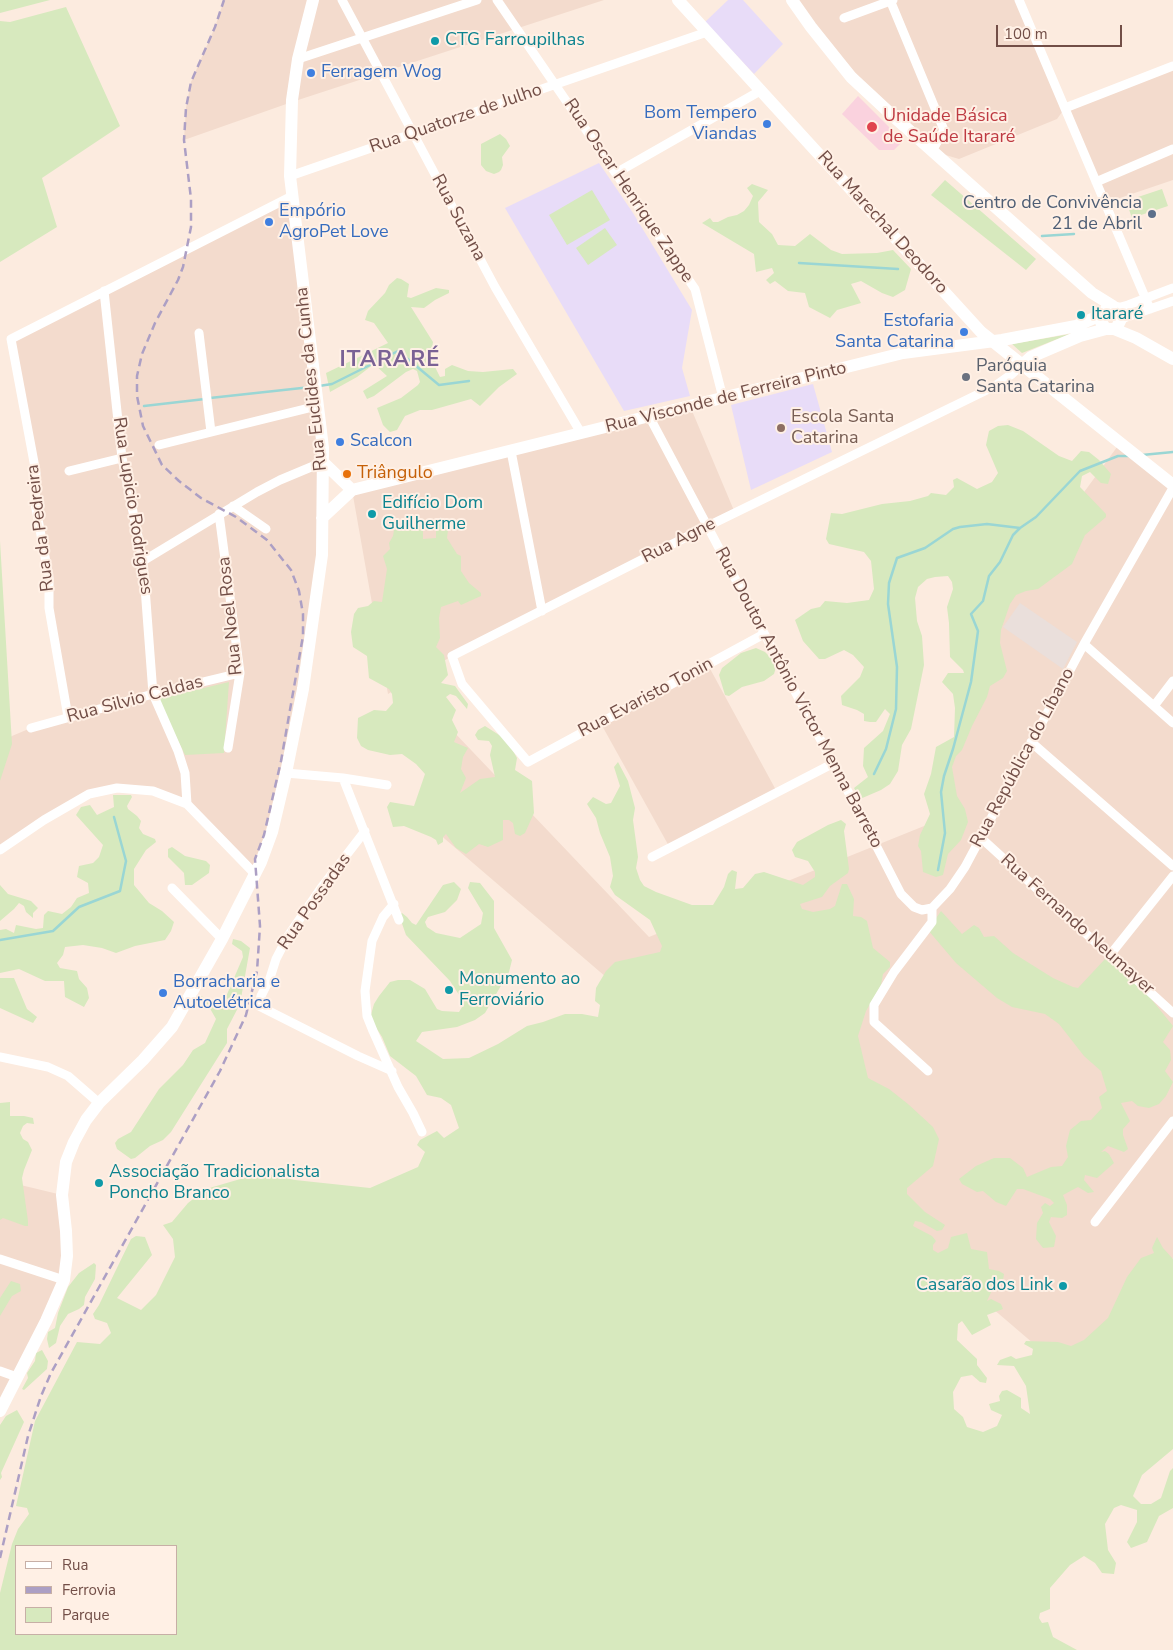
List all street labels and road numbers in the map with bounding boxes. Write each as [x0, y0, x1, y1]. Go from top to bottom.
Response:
street label: Rua Quatorze de Julho [367, 79, 545, 159]
street label: Rua Oscar Henrique Zappe [558, 95, 698, 287]
street label: Rua Marechal Deodoro [812, 147, 952, 299]
street label: Rua Suzana [426, 171, 490, 265]
street label: Rua Euclides da Cunha [292, 286, 332, 472]
street label: Rua Visconde de Ferreira Pinto [603, 358, 849, 438]
street label: Rua Lupicio Rodrigues [107, 416, 157, 596]
street label: Rua da Pedreira [22, 463, 60, 593]
street label: Rua Agne [639, 513, 719, 569]
street label: Rua Doutor Antônio Victor Menna Barreto [709, 544, 887, 852]
street label: Rua Noel Rosa [214, 556, 248, 676]
street label: Rua Evaristo Tonin [575, 653, 717, 743]
street label: Rua República do Líbano [966, 664, 1080, 852]
street label: Rua Silvio Caldas [65, 671, 205, 729]
street label: Rua Possadas [274, 850, 356, 954]
street label: Rua Fernando Neumayer [995, 850, 1159, 1000]

